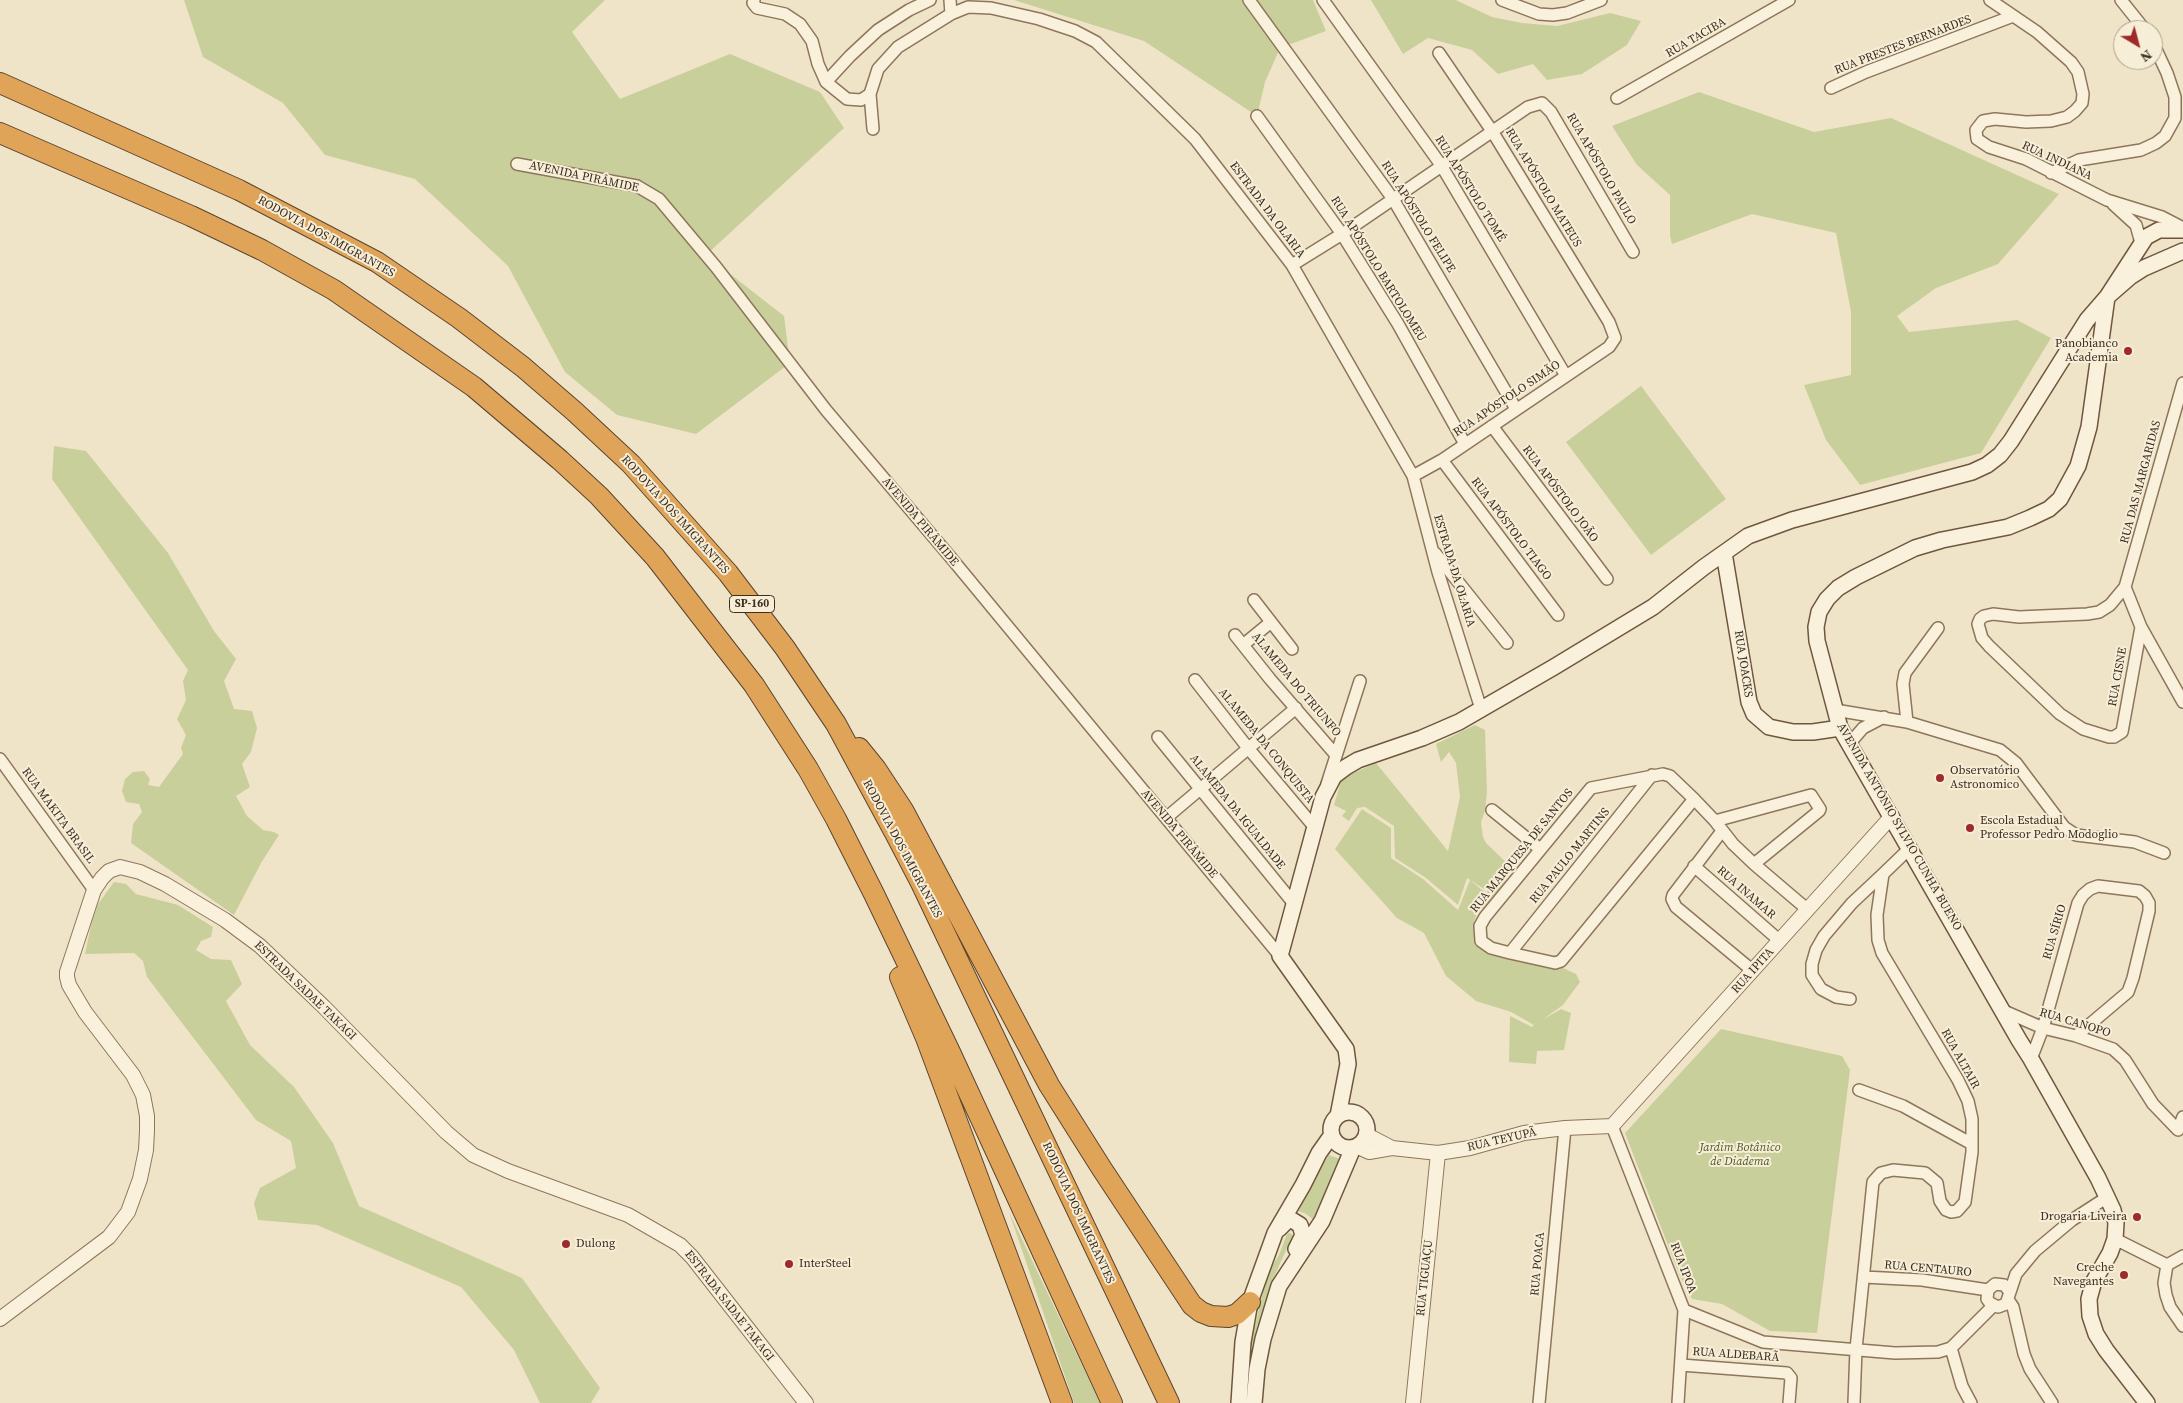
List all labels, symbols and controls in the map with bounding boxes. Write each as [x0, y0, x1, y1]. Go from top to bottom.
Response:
street label: RUA PRESTES BERNARDES [1833, 12, 1973, 78]
street label: RUA TACIBA [1663, 15, 1729, 61]
north arrow [2113, 20, 2163, 70]
text: N [2136, 45, 2157, 67]
street label: RUA APÓSTOLO PAULO [1563, 111, 1639, 227]
street label: RUA APÓSTOLO MATEUS [1502, 126, 1584, 250]
street label: RUA APÓSTOLO TOMÉ [1431, 133, 1509, 245]
street label: RUA INDIANA [2020, 138, 2094, 184]
street label: AVENIDA PIRÂMIDE [528, 158, 640, 196]
street label: ESTRADA DA OLARIA [1226, 159, 1308, 261]
street label: RUA APÓSTOLO FELIPE [1378, 159, 1458, 275]
street label: RODOVIA DOS IMIGRANTES [255, 193, 397, 281]
street label: RUA APÓSTOLO BARTOLOMEU [1327, 194, 1429, 344]
place label: Panobianco Academia [2055, 337, 2118, 365]
marker: Panobianco Academia [2122, 345, 2134, 357]
street label: RUA APÓSTOLO SIMÃO [1451, 358, 1563, 440]
street label: RUA DAS MARGARIDAS [2118, 419, 2164, 545]
street label: RUA APÓSTOLO JOÃO [1519, 443, 1601, 545]
street label: RODOVIA DOS IMIGRANTES [618, 453, 732, 577]
street label: AVENIDA PIRÂMIDE [879, 475, 961, 569]
street label: RUA APÓSTOLO TIAGO [1468, 475, 1554, 583]
street label: ESTRADA DA OLARIA [1430, 513, 1478, 629]
road number: SP-160 [730, 596, 774, 612]
street label: ALAMEDA DO TRIUNFO [1248, 630, 1344, 740]
street label: RUA JOACKS [1731, 630, 1755, 698]
street label: RUA CISNE [2106, 646, 2130, 708]
street label: ALAMEDA DA CONQUISTA [1215, 686, 1317, 806]
street label: AVENIDA ANTÔNIO SYLVIO CUNHA BUENO [1833, 721, 1965, 933]
street label: ALAMEDA DA IGUALDADE [1186, 752, 1288, 872]
place label: Observatório Astronomico [1950, 764, 2020, 792]
street label: RUA MAKITA BRASIL [18, 765, 98, 867]
marker: Observatório Astronomico [1934, 772, 1946, 784]
street label: RODOVIA DOS IMIGRANTES [859, 777, 945, 921]
street label: RUA MARQUESA DE SANTOS [1468, 786, 1576, 916]
street label: AVENIDA PIRÂMIDE [1138, 787, 1220, 881]
street label: RUA PAULO MARTINS [1527, 805, 1613, 907]
place label: Escola Estadual Professor Pedro Modoglio [1980, 814, 2118, 842]
marker: Escola Estadual Professor Pedro Modoglio [1964, 822, 1976, 834]
street label: RUA INAMAR [1714, 864, 1778, 922]
street label: RUA SÍRIO [2040, 903, 2070, 961]
street label: ESTRADA SADAE TAKAGI [251, 938, 359, 1044]
street label: RUA IPITA [1729, 945, 1777, 997]
street label: RUA CANOPO [2038, 1005, 2112, 1041]
street label: RUA ALTAIR [1938, 1026, 1982, 1092]
street label: RUA TEYUPÃ [1466, 1125, 1538, 1155]
street label: RODOVIA DOS IMIGRANTES [1039, 1140, 1117, 1286]
park label: Jardim Botânico de Diadema [1699, 1141, 1781, 1169]
place label: Drogaria Liveira [2040, 1210, 2127, 1224]
marker: Drogaria Liveira [2131, 1211, 2143, 1223]
street label: RUA POACA [1528, 1231, 1548, 1297]
place label: Dulong [576, 1237, 615, 1251]
marker: Dulong [560, 1238, 572, 1250]
street label: RUA TIGUAÇU [1414, 1239, 1436, 1317]
street label: RUA IPOA [1667, 1240, 1699, 1296]
street label: ESTRADA SADAE TAKAGI [681, 1248, 777, 1364]
place label: InterSteel [799, 1257, 851, 1271]
marker: InterSteel [783, 1258, 795, 1270]
street label: RUA CENTAURO [1884, 1258, 1972, 1280]
place label: Creche Navegantes [2053, 1261, 2114, 1289]
marker: Creche Navegantes [2118, 1269, 2130, 1281]
street label: RUA ALDEBARÃ [1692, 1345, 1780, 1365]

